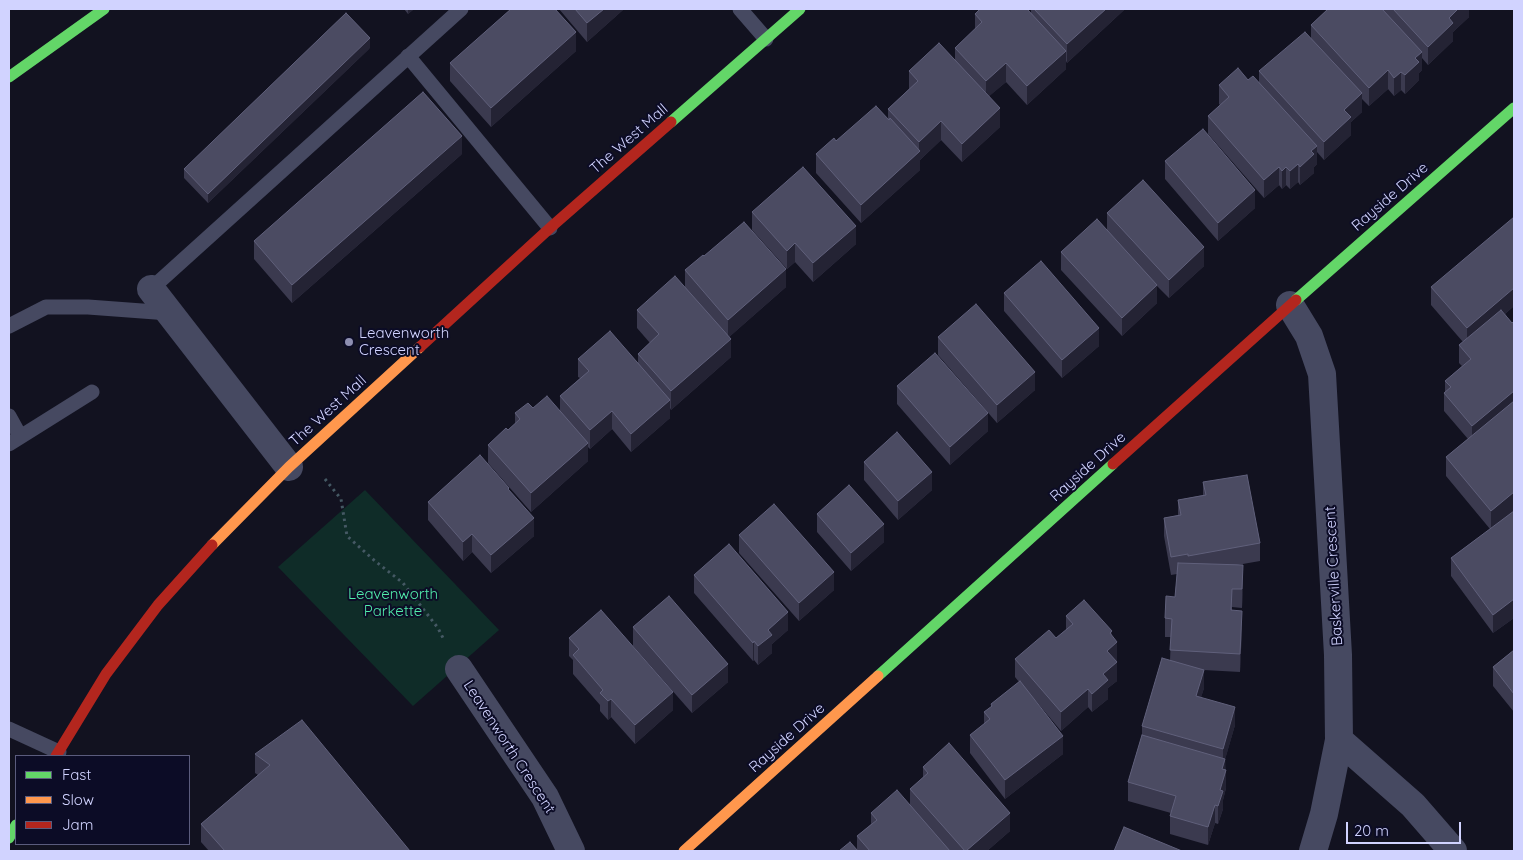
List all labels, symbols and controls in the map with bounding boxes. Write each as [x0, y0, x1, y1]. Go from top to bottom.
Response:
street label: The West Mall [586, 100, 672, 178]
street label: Rayside Drive [1348, 159, 1432, 235]
place label: Leavenworth Crescent [359, 324, 449, 359]
marker: Leavenworth Crescent [343, 336, 355, 348]
street label: The West Mall [286, 372, 370, 450]
street label: Rayside Drive [1046, 428, 1130, 506]
street label: Baskerville Crescent [1321, 506, 1347, 646]
park label: Leavenworth Parkette [348, 585, 438, 620]
street label: Leavenworth Crescent [459, 677, 559, 817]
street label: Rayside Drive [745, 699, 829, 777]
legend [15, 755, 190, 845]
text: Fast [62, 765, 91, 784]
text: Slow [62, 790, 94, 809]
scale bar [1348, 812, 1463, 844]
text: Jam [62, 815, 93, 834]
text: 20 m [1354, 821, 1389, 840]

